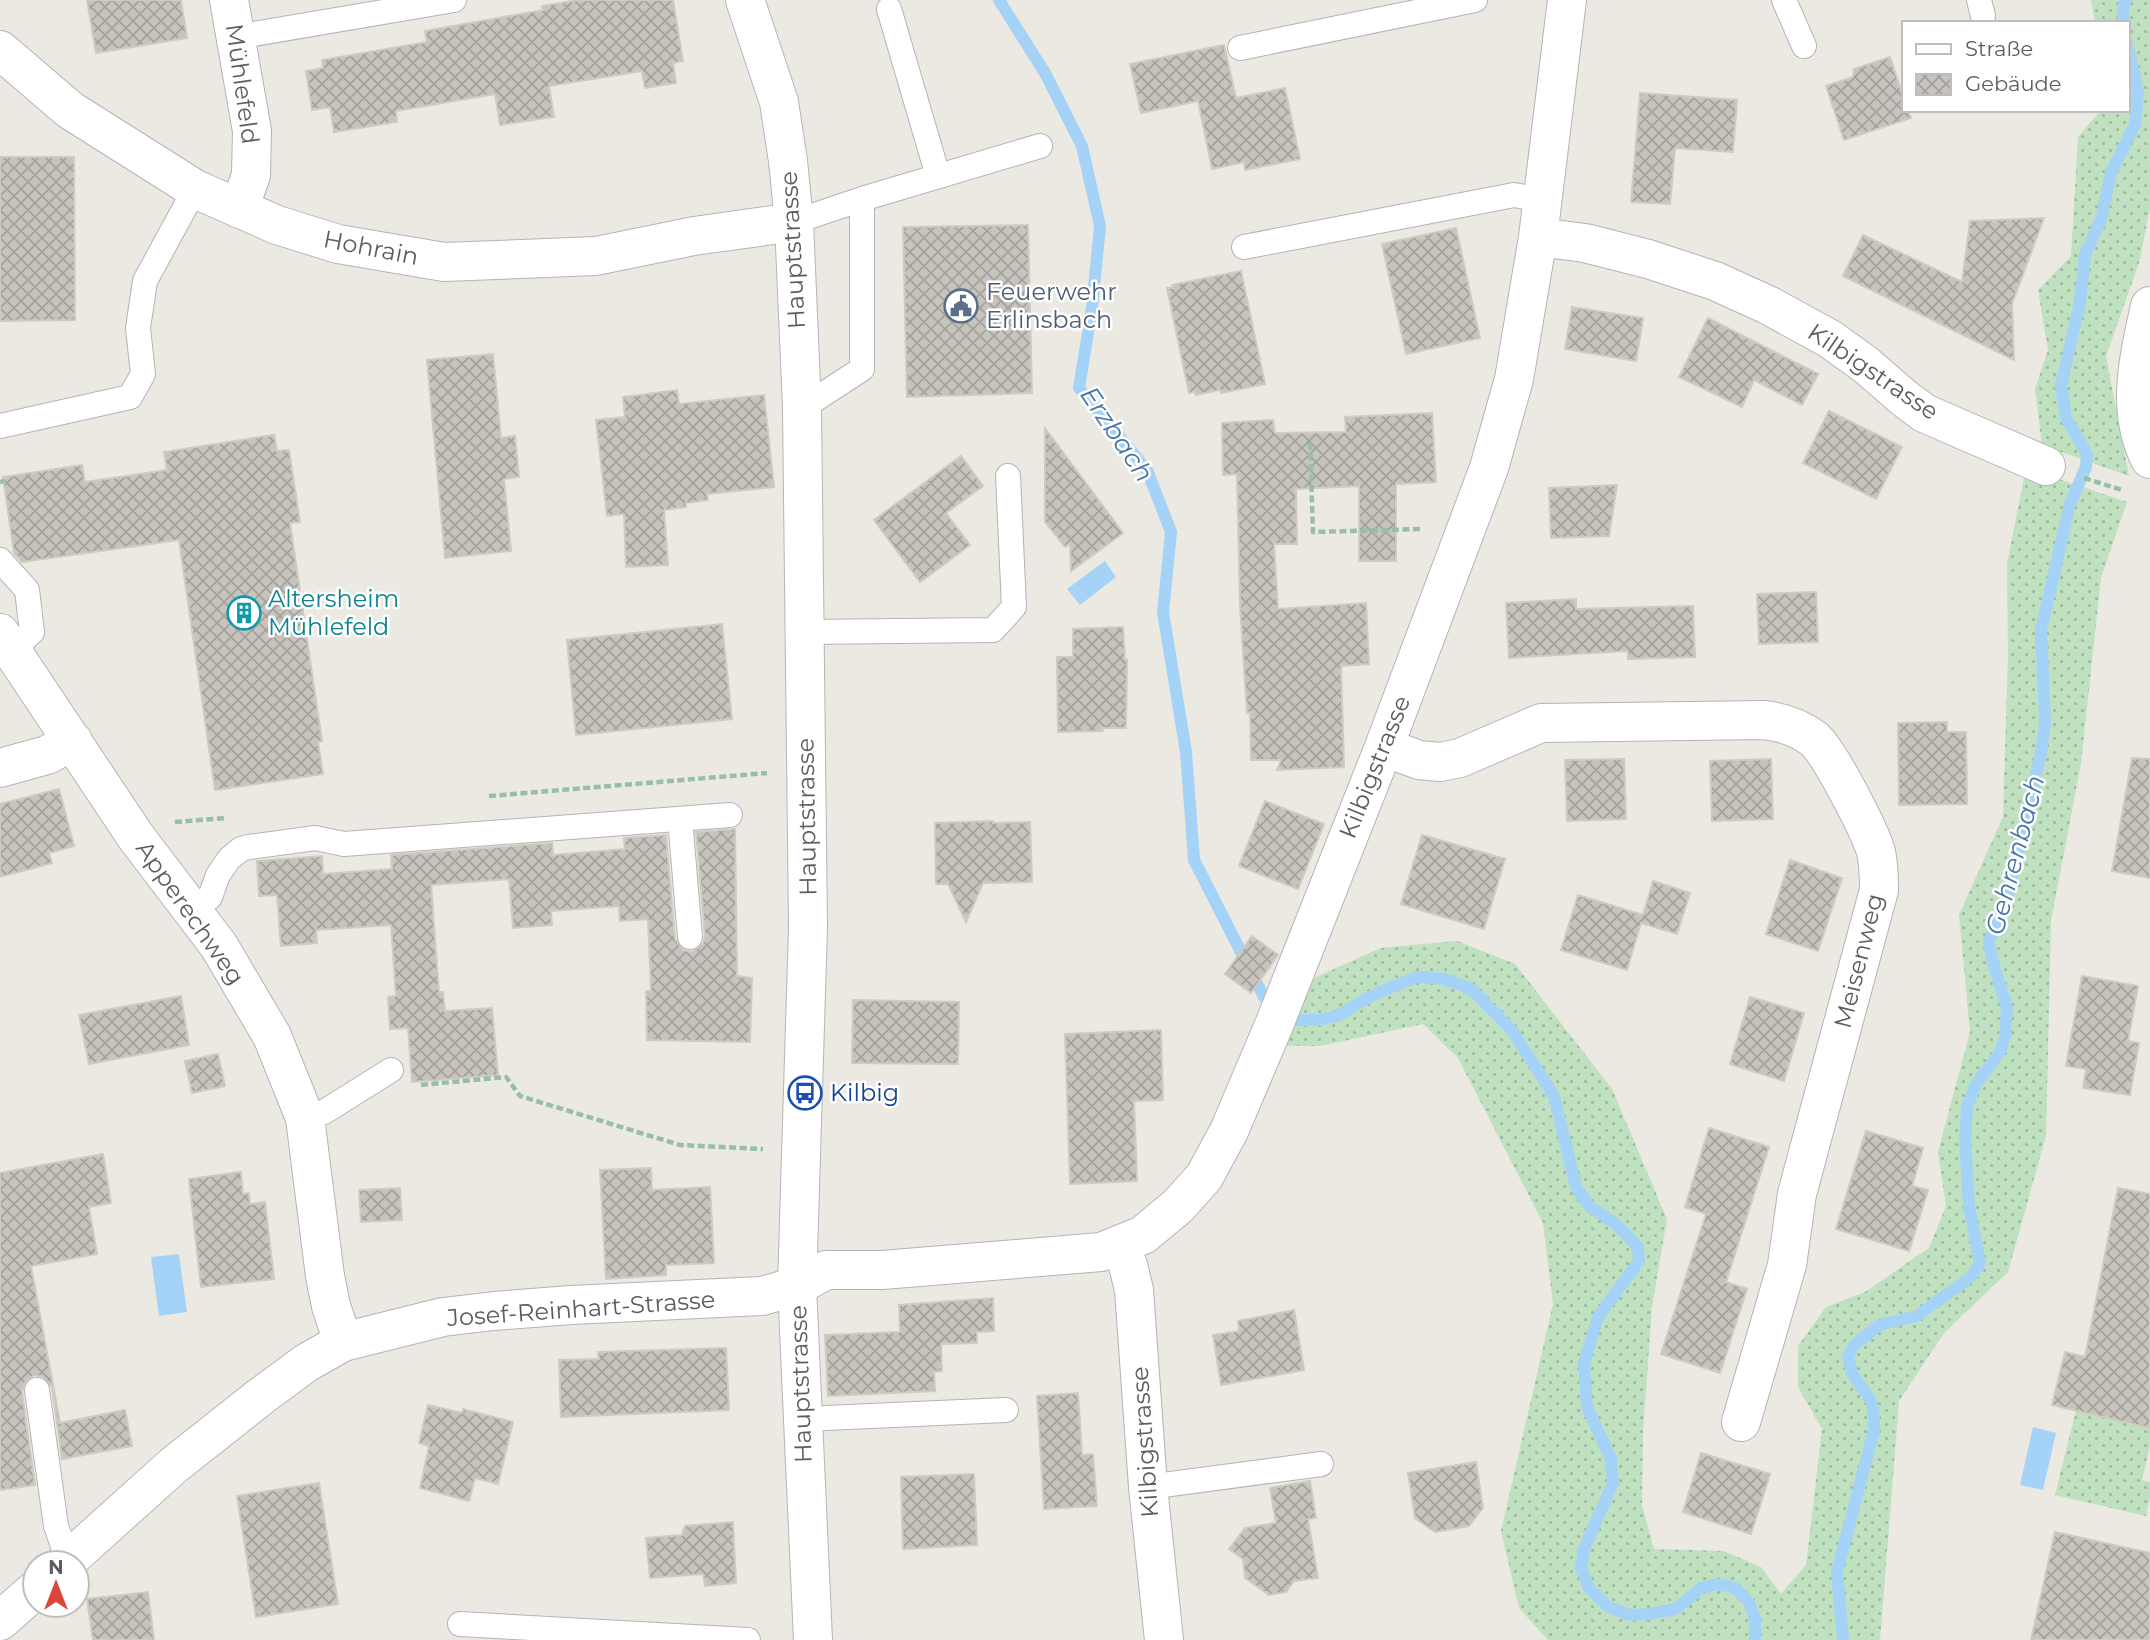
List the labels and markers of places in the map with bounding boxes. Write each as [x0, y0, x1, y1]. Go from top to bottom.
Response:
place label: Feuerwehr Erlinsbach [986, 277, 1117, 334]
public building icon: Feuerwehr Erlinsbach [942, 287, 980, 325]
place label: Altersheim Mühlefeld [268, 584, 399, 641]
building icon: Altersheim Mühlefeld [225, 594, 263, 632]
bus stop icon: Kilbig [786, 1074, 824, 1112]
place label: Kilbig [830, 1078, 899, 1107]

